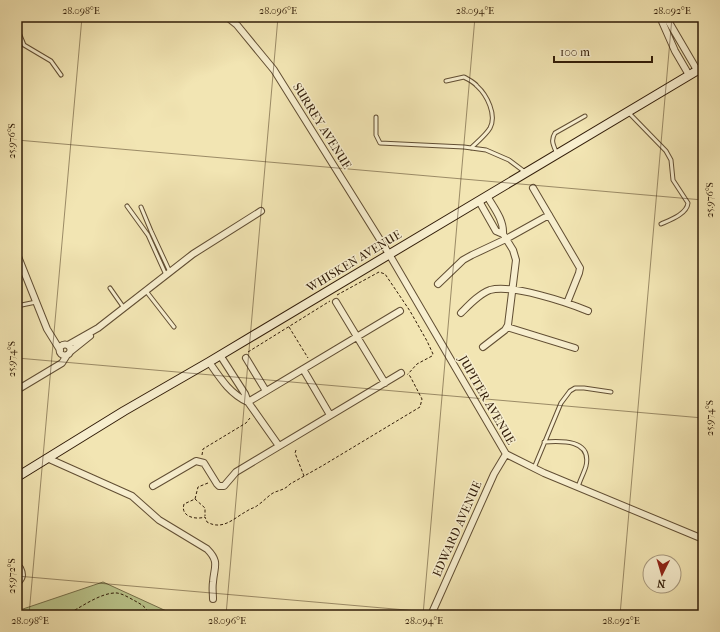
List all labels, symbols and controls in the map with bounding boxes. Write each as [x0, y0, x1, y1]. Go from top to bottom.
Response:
text: 28.098°E [62, 5, 100, 17]
text: 28.096°E [259, 5, 297, 17]
text: 28.094°E [456, 5, 494, 17]
text: 28.092°E [653, 5, 691, 17]
scale bar [554, 38, 652, 64]
text: 100 m [560, 45, 590, 59]
street label: SURREY AVENUE [290, 80, 354, 172]
text: 25.976°S [6, 123, 18, 159]
text: 25.976°S [704, 182, 716, 218]
street label: WHISKEN AVENUE [303, 227, 404, 295]
text: 25.974°S [6, 341, 18, 377]
street label: JUPITER AVENUE [455, 352, 518, 447]
text: 25.974°S [704, 400, 716, 436]
street label: EDWARD AVENUE [430, 479, 484, 579]
north arrow [642, 554, 682, 594]
text: 25.972°S [6, 558, 18, 594]
text: N [656, 577, 666, 590]
text: 28.098°E [11, 615, 49, 627]
text: 28.096°E [208, 615, 246, 627]
text: 28.094°E [405, 615, 443, 627]
text: 28.092°E [602, 615, 640, 627]

